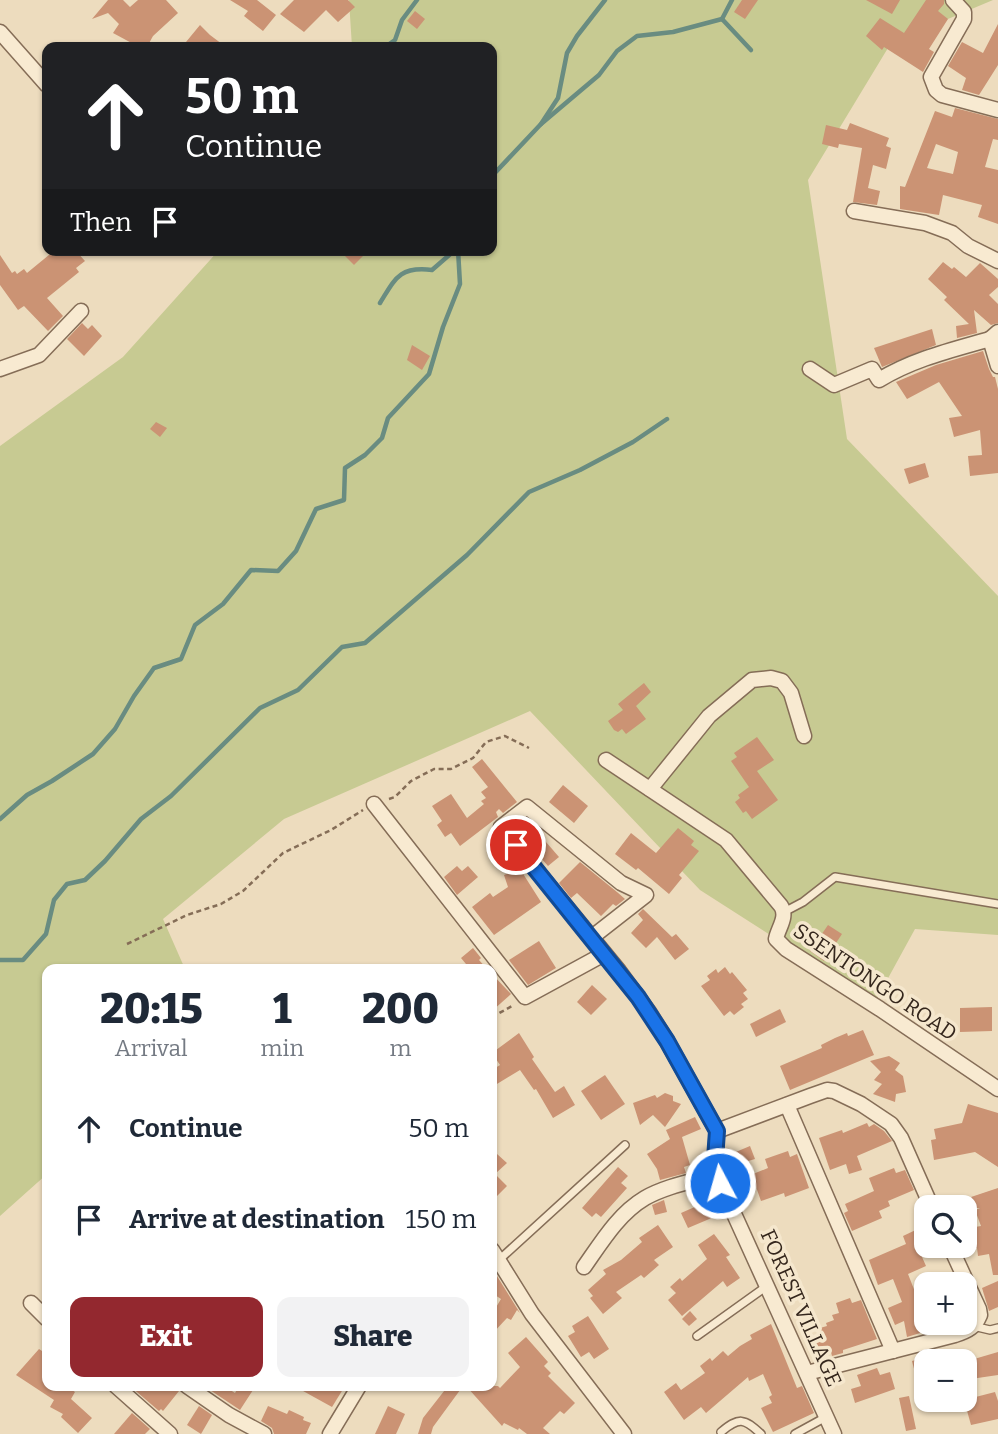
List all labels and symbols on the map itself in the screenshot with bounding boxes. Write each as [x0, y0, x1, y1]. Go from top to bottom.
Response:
pin [486, 815, 546, 875]
street label: SSENTONGO ROAD [788, 918, 962, 1046]
position arrow [683, 1146, 757, 1220]
street label: FOREST VILLAGE [755, 1225, 847, 1391]

